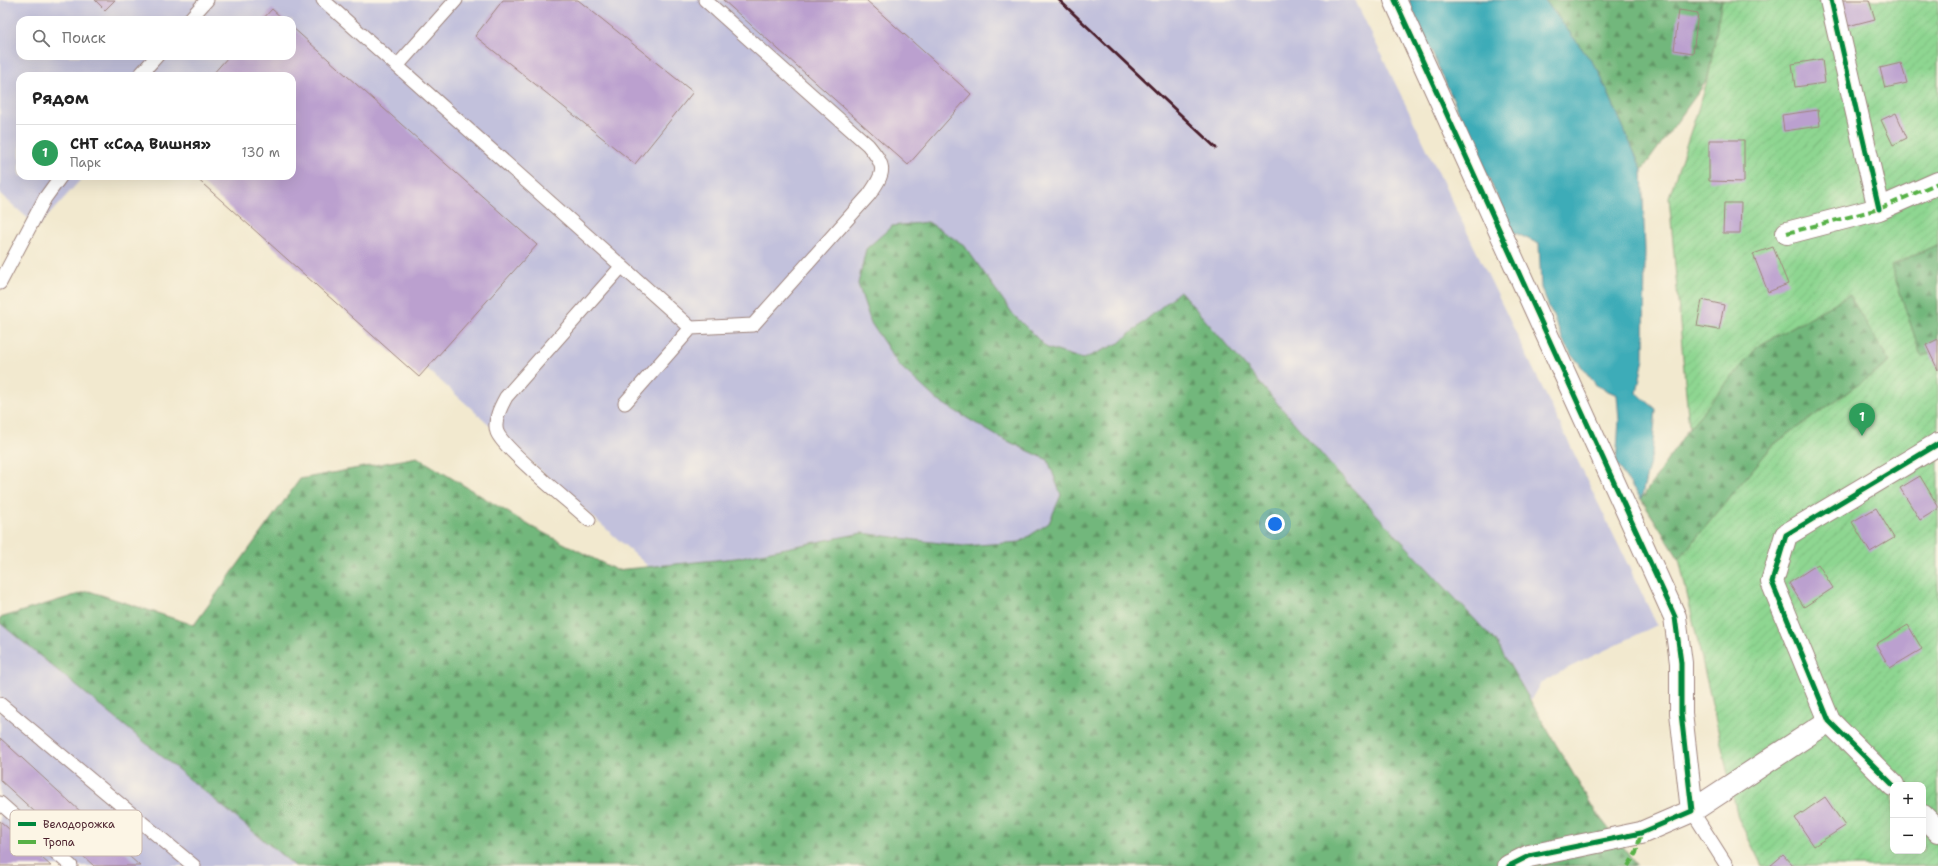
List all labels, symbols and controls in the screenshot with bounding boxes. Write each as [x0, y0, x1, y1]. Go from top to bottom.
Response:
search box [16, 16, 296, 60]
icon: search [30, 27, 52, 49]
text: Поиск [62, 28, 106, 48]
text: Рядом [32, 87, 89, 109]
text: СНТ «Сад Вишня» [70, 134, 211, 154]
text: 1 [42, 144, 48, 161]
text: 130 m [242, 144, 280, 161]
text: Парк [70, 154, 101, 171]
pin: 1 [1849, 403, 1875, 436]
your location [1265, 514, 1285, 534]
map controls [1890, 782, 1926, 854]
button: + [1890, 782, 1926, 818]
legend [10, 810, 142, 856]
text: Велодорожка [43, 817, 115, 832]
button: − [1890, 818, 1926, 854]
text: Тропа [43, 835, 75, 850]

